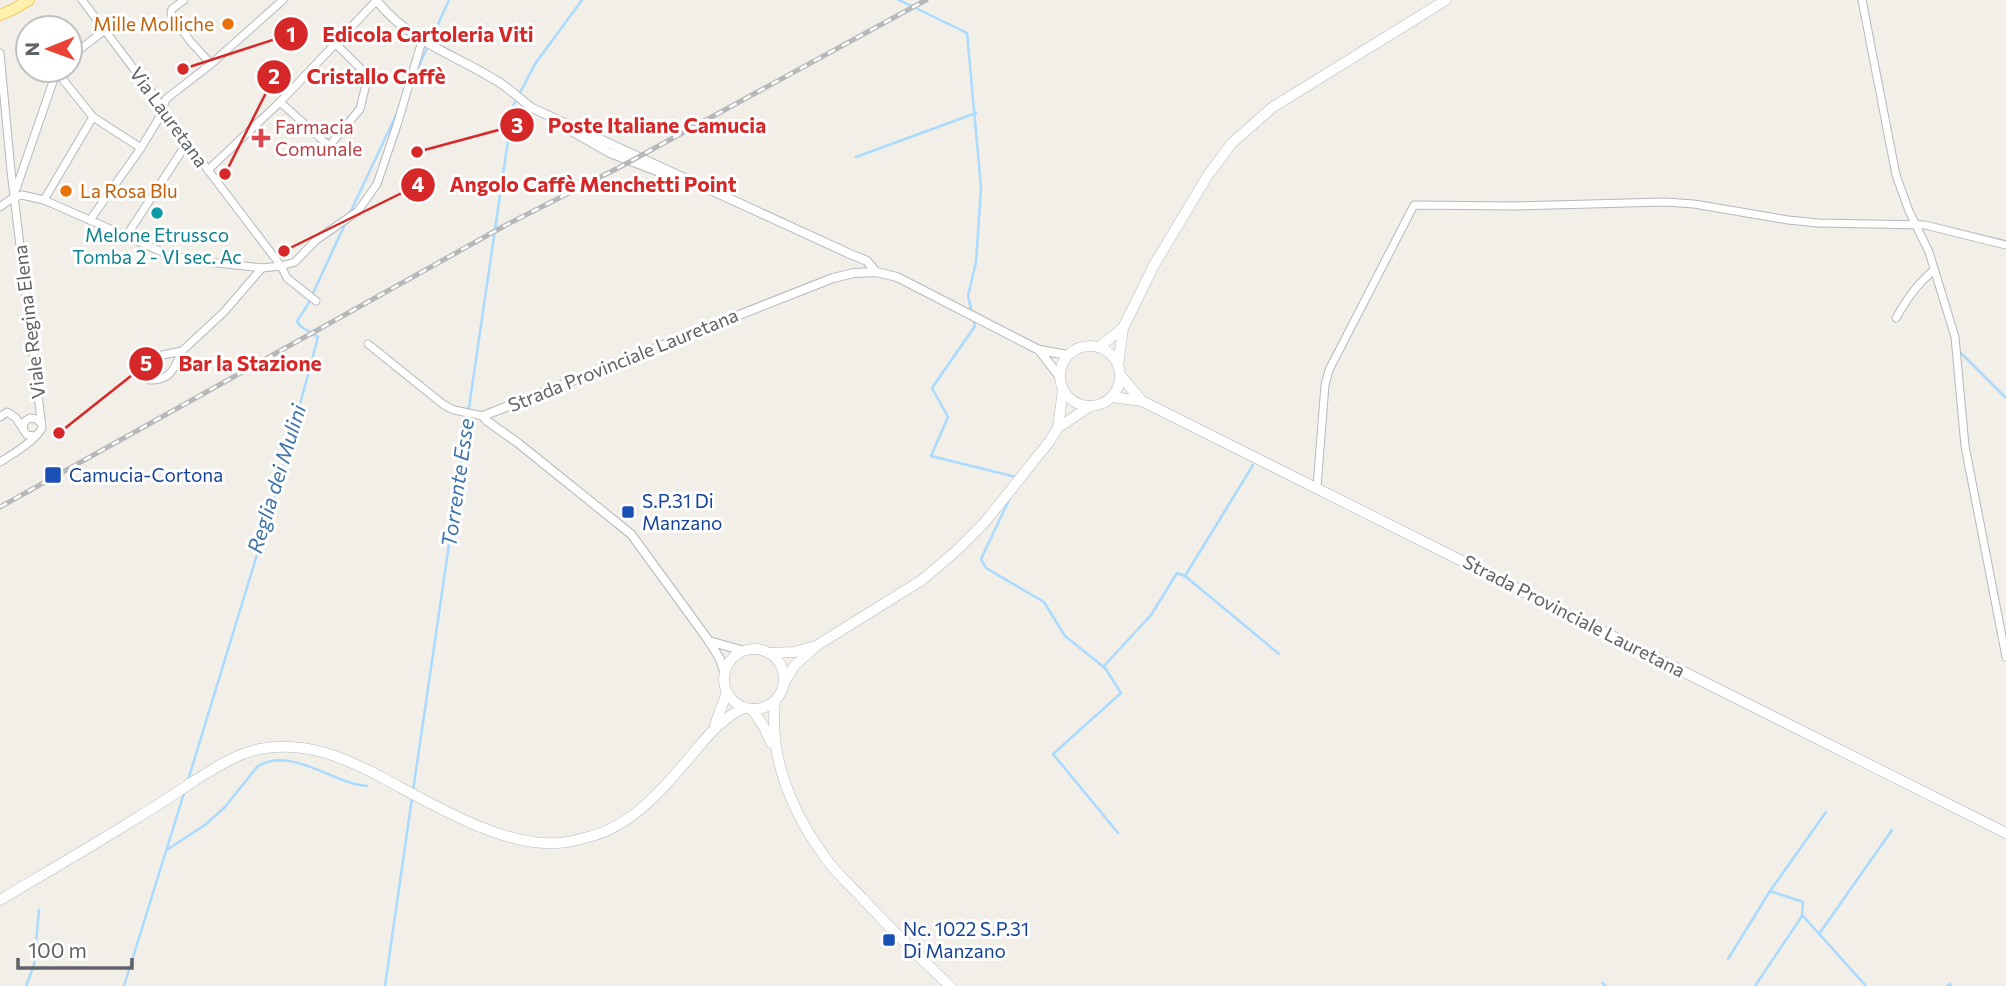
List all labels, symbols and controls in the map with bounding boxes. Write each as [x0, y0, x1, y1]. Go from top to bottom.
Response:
place label: Mille Molliche [93, 12, 214, 35]
callout: Edicola Cartoleria Viti [274, 13, 548, 55]
north arrow [14, 14, 84, 84]
marker: Mille Molliche [220, 16, 236, 32]
text: 1 [286, 21, 296, 46]
text: Edicola Cartoleria Viti [322, 21, 534, 46]
text: N [20, 42, 43, 57]
callout: Cristallo Caffè [257, 56, 459, 98]
street label: Via Lauretana [125, 62, 214, 171]
text: 2 [268, 63, 280, 88]
text: Cristallo Caffè [306, 63, 446, 88]
callout: Poste Italiane Camucia [499, 104, 780, 146]
text: 3 [511, 112, 523, 137]
text: Poste Italiane Camucia [548, 112, 766, 137]
place label: Farmacia Comunale [275, 115, 362, 160]
marker: Farmacia Comunale [253, 130, 269, 146]
callout: Angolo Caffè Menchetti Point [401, 164, 751, 206]
text: 4 [412, 171, 425, 196]
text: Angolo Caffè Menchetti Point [449, 171, 737, 196]
place label: La Rosa Blu [80, 179, 178, 202]
marker: La Rosa Blu [58, 183, 74, 199]
marker: Melone Etrussco Tomba 2 - VI sec. Ac [149, 205, 165, 221]
place label: Melone Etrussco Tomba 2 - VI sec. Ac [72, 223, 242, 268]
street label: Viale Regina Elena [8, 244, 49, 400]
street label: Strada Provinciale Lauretana [504, 303, 741, 416]
callout: Bar la Stazione [129, 343, 335, 385]
text: 5 [140, 350, 152, 375]
text: Bar la Stazione [178, 350, 322, 375]
water label: Reglia dei Mulini [241, 401, 310, 556]
water label: Torrente Esse [435, 417, 478, 549]
place label: Camucia-Cortona [69, 463, 223, 486]
marker: Camucia-Cortona [43, 465, 63, 485]
place label: S.P.31 Di Manzano [642, 489, 722, 534]
marker: S.P.31 Di Manzano [620, 504, 636, 520]
street label: Strada Provinciale Lauretana [1459, 549, 1689, 682]
place label: Nc. 1022 S.P.31 Di Manzano [903, 917, 1029, 962]
scale bar [18, 926, 131, 970]
marker: Nc. 1022 S.P.31 Di Manzano [881, 932, 897, 948]
text: 100 m [28, 937, 87, 962]

